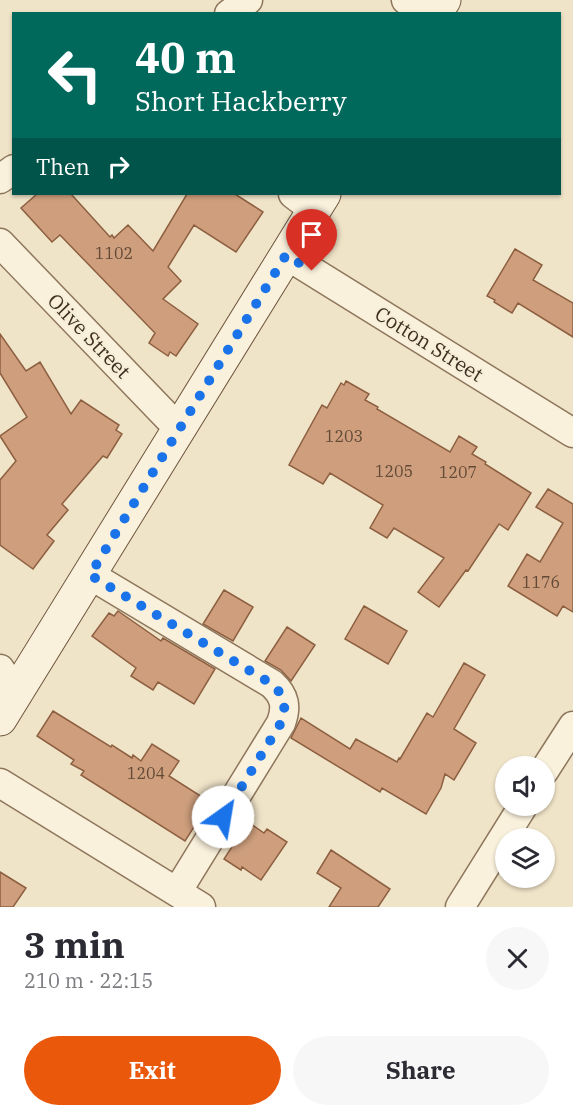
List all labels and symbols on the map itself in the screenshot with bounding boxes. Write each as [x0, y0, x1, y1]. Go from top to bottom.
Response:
pin [286, 209, 337, 271]
house number: 1102 [95, 243, 133, 263]
street label: Olive Street [42, 287, 137, 384]
street label: Cotton Street [370, 300, 489, 388]
house number: 1203 [325, 426, 363, 446]
house number: 1205 [375, 461, 413, 481]
house number: 1207 [439, 462, 477, 482]
house number: 1176 [522, 572, 560, 592]
house number: 1204 [127, 763, 165, 783]
position arrow [191, 785, 255, 849]

